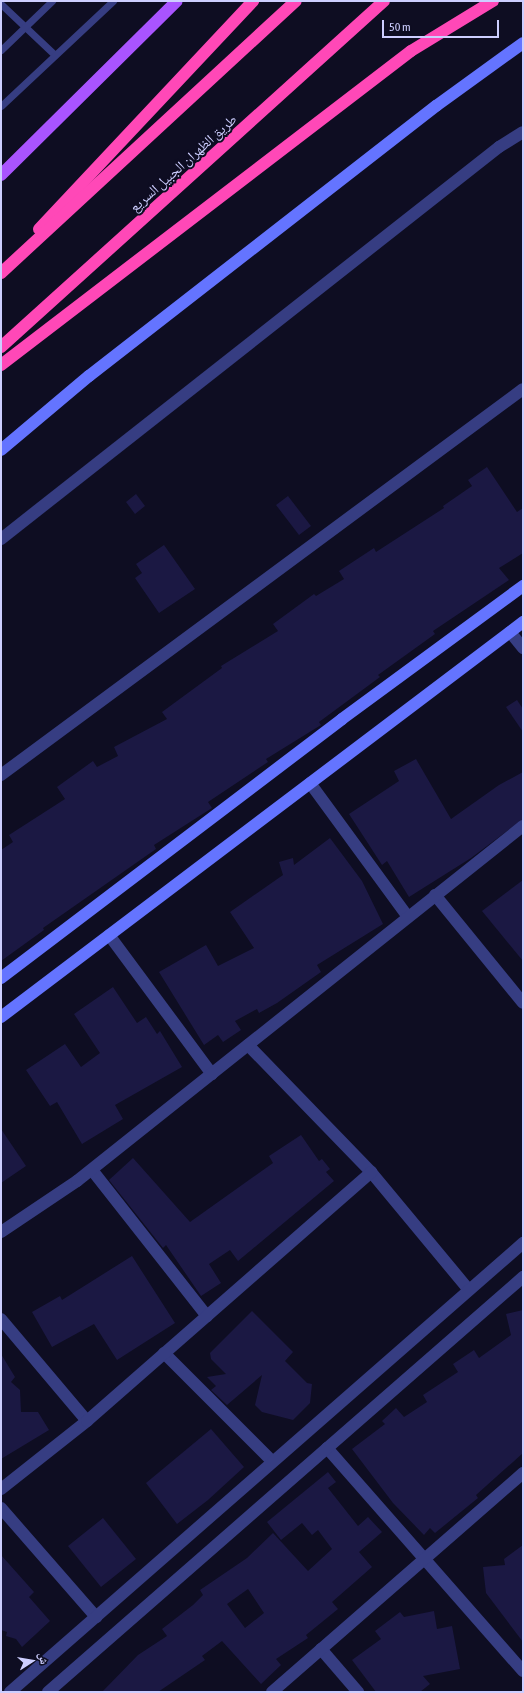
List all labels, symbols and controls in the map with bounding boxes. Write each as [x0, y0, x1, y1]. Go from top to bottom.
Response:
scale bar [384, 12, 501, 38]
text: 50 m [389, 20, 411, 34]
street label: طريق الظهران الجبيل السريع [126, 111, 240, 215]
north arrow [12, 1641, 52, 1681]
text: ش [37, 1652, 51, 1665]

